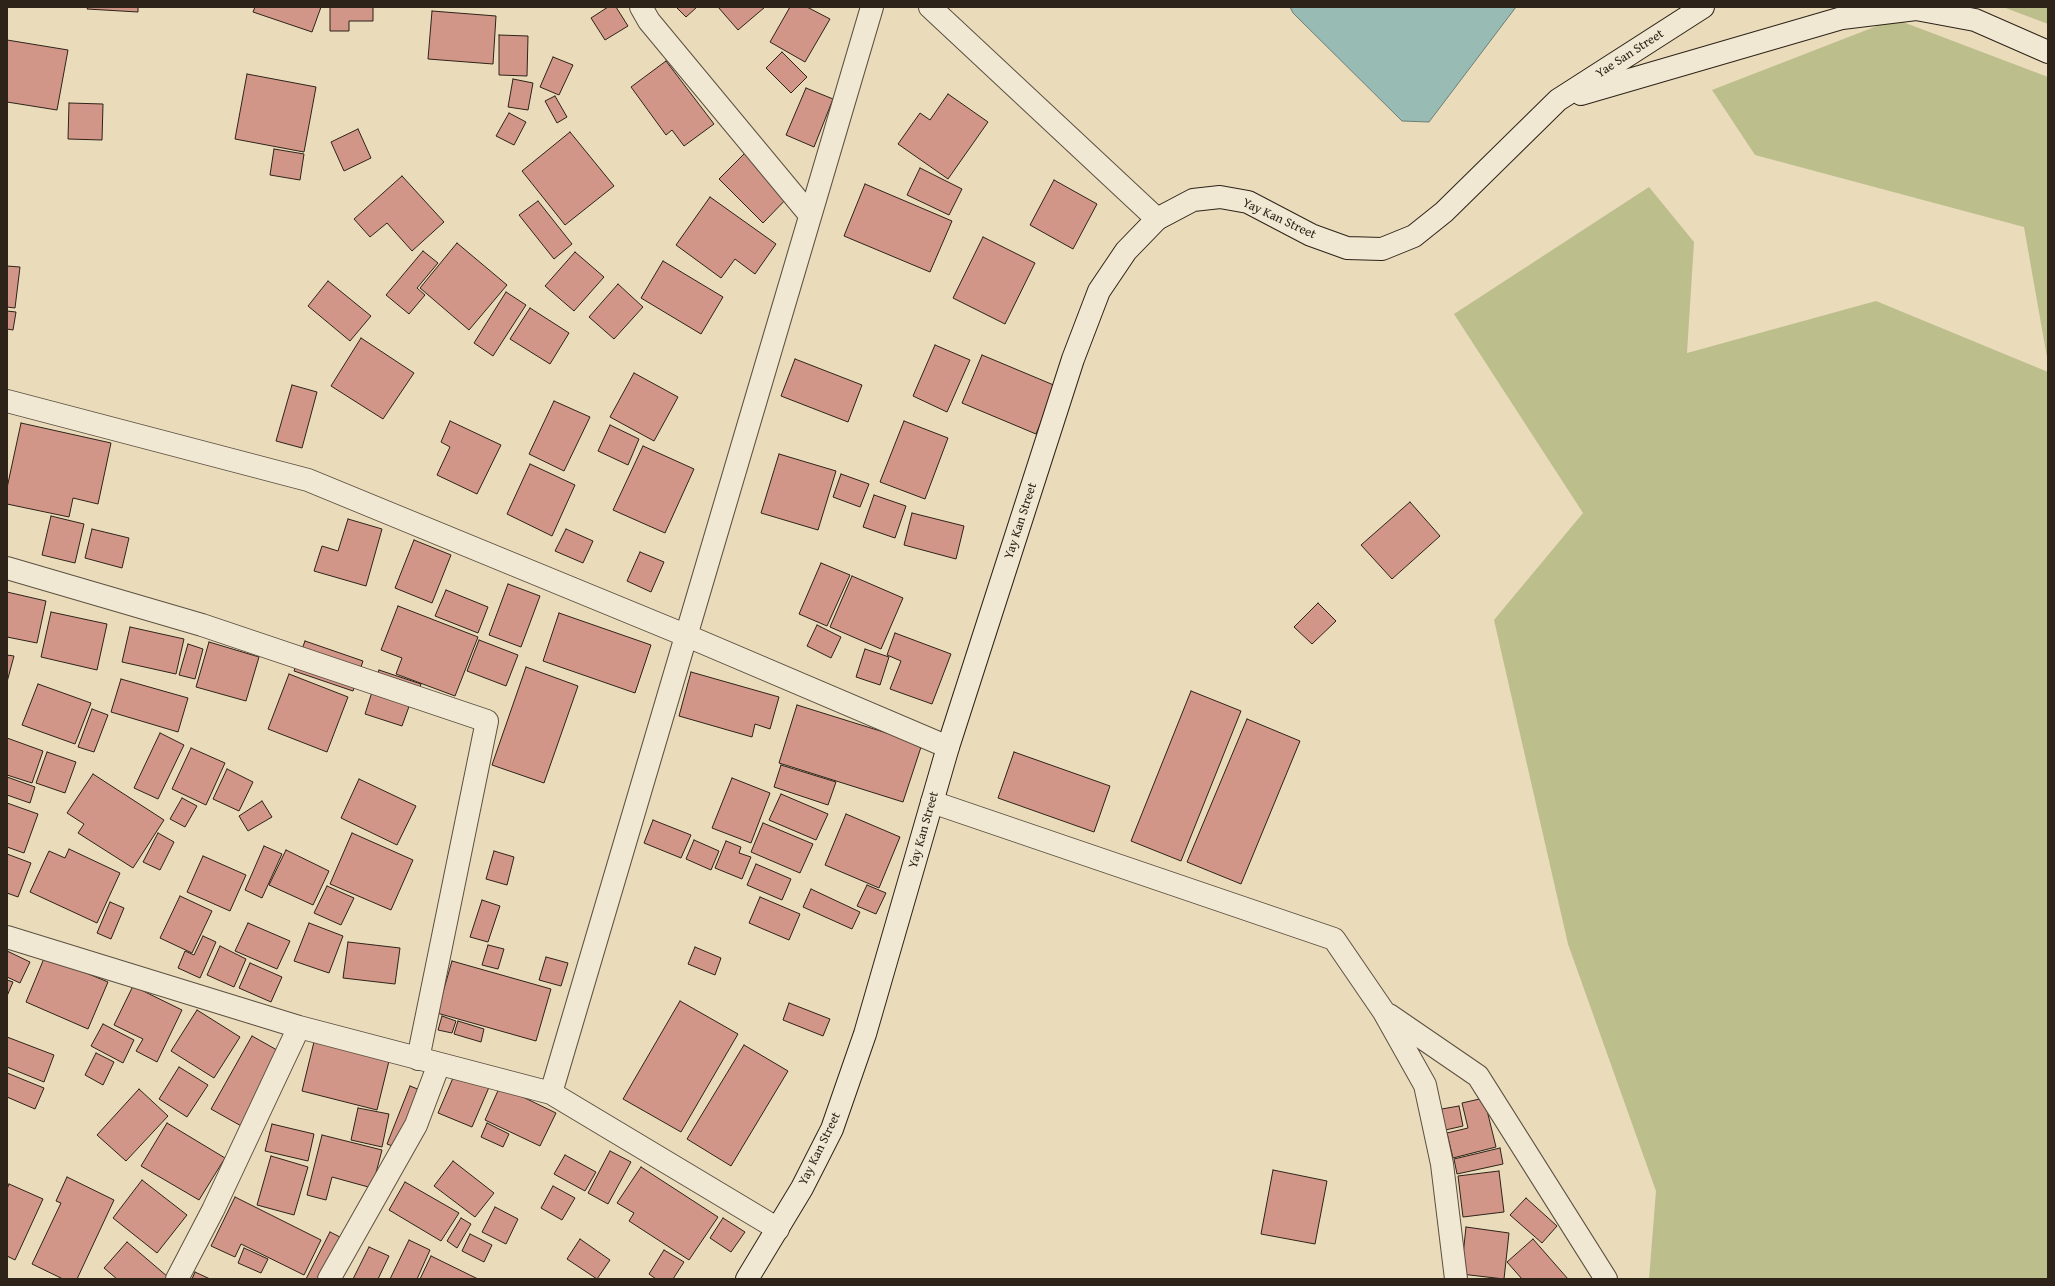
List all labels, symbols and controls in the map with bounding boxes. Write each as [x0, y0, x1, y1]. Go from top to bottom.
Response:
street label: Yae San Street [1593, 26, 1667, 82]
street label: Yay Kan Street [1240, 195, 1318, 243]
street label: Yay Kan Street [1001, 481, 1041, 561]
street label: Yay Kan Street [906, 790, 942, 870]
street label: Yay Kan Street [796, 1110, 844, 1188]

